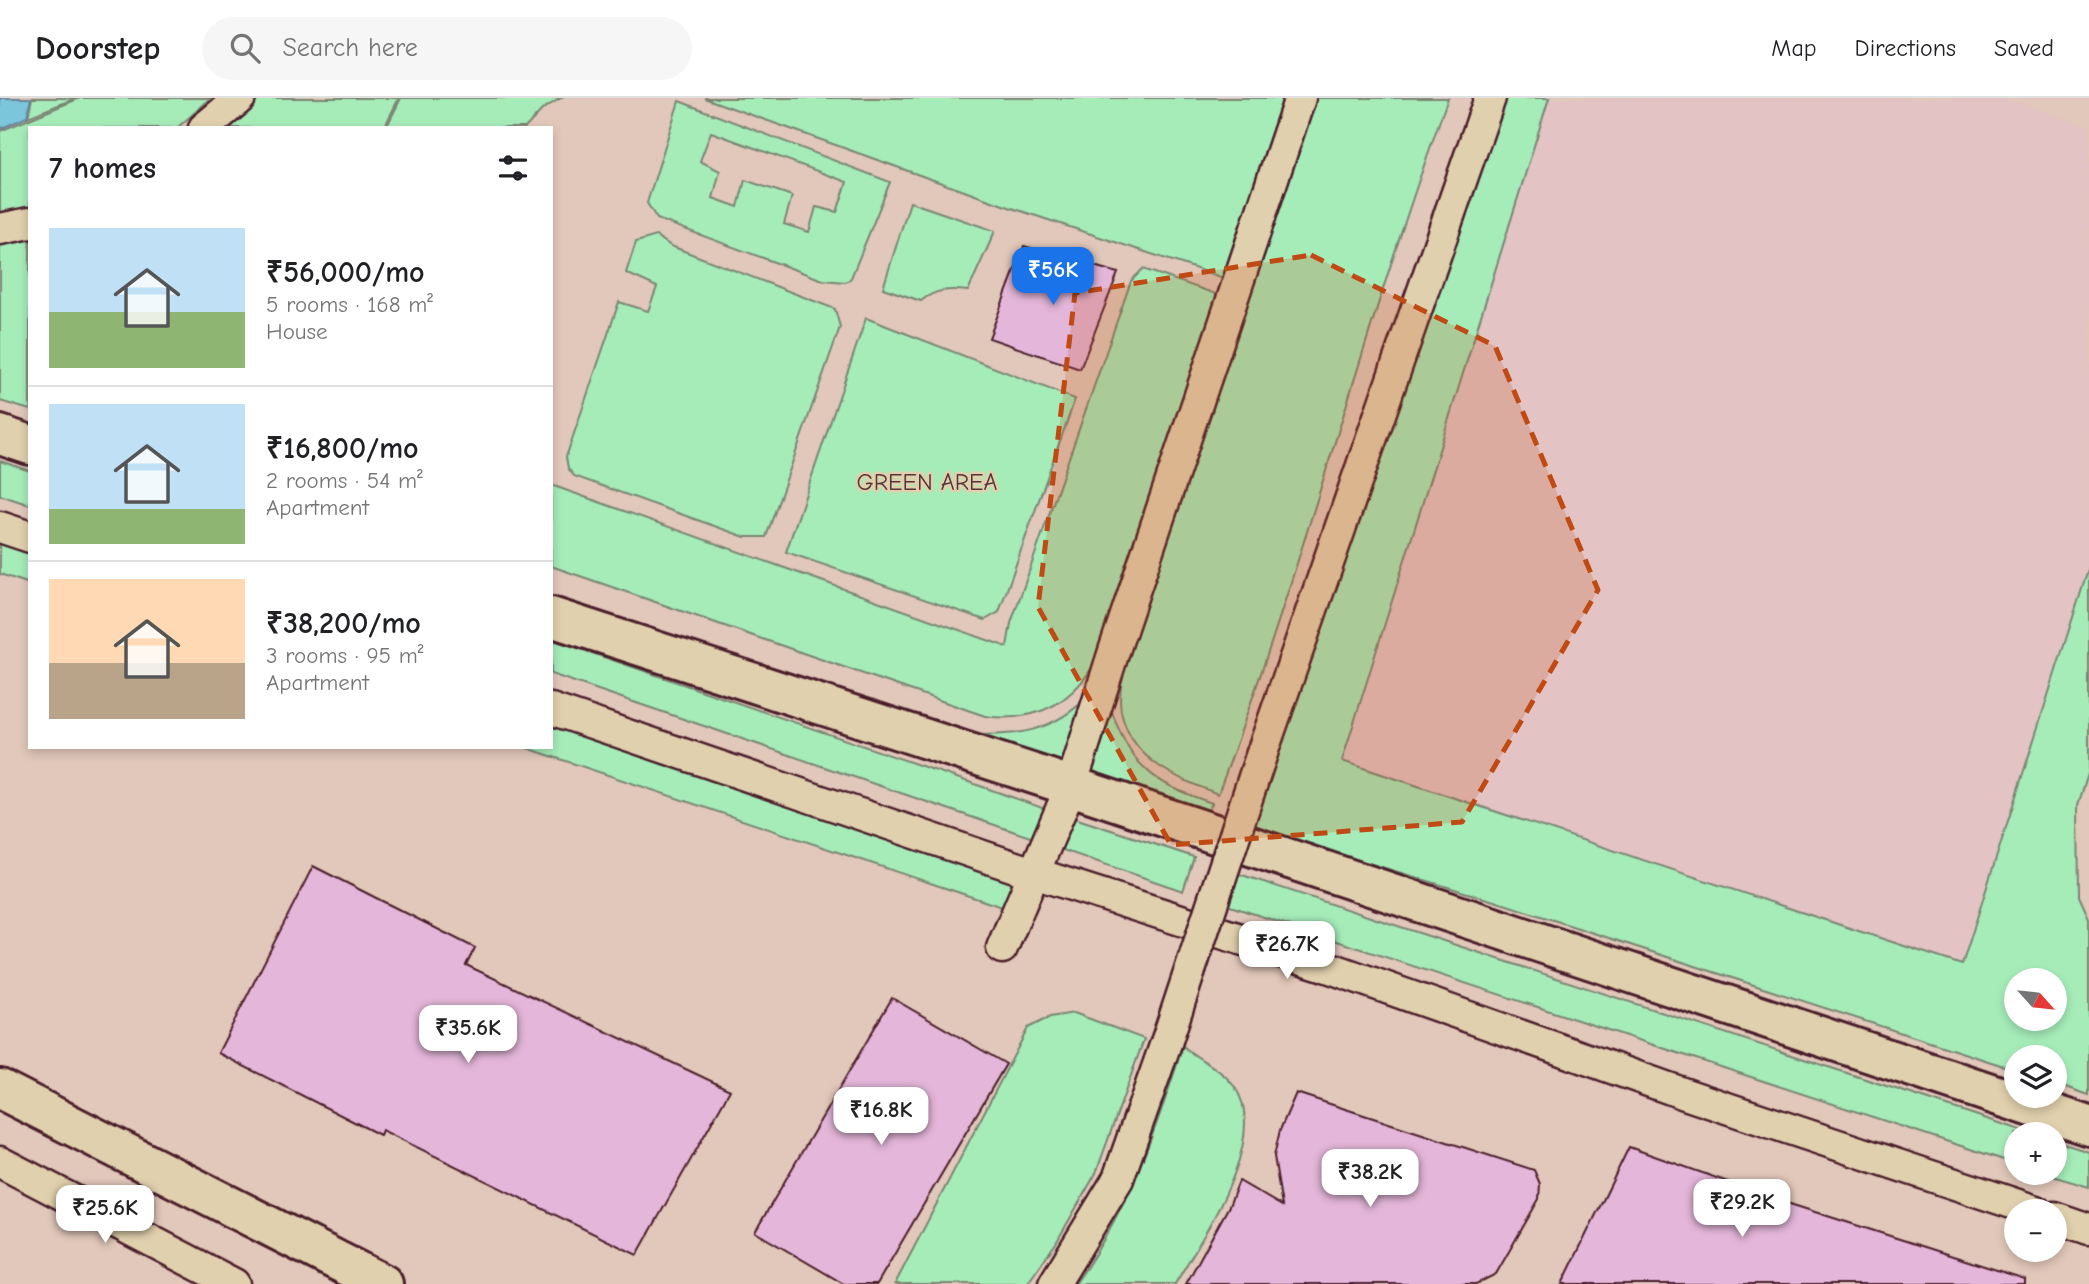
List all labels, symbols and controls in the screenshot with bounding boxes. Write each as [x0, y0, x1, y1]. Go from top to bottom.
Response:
search box [202, 17, 692, 80]
text: Doorstep [35, 29, 160, 67]
icon: search [226, 29, 264, 67]
text: Search here [282, 33, 418, 63]
text: Map [1771, 34, 1817, 62]
text: Directions [1855, 34, 1956, 62]
text: Saved [1994, 34, 2054, 62]
icon: filters [494, 149, 532, 187]
text: 7 homes [49, 151, 156, 186]
pin: ₹56K [1012, 248, 1094, 307]
text: ₹56,000/mo [266, 255, 425, 290]
icon: home [105, 256, 189, 340]
text: ₹56K [1028, 256, 1078, 283]
text: 5 rooms · 168 m² [266, 291, 433, 318]
text: House [266, 318, 328, 345]
text: ₹16,800/mo [266, 431, 419, 466]
icon: home [105, 432, 189, 516]
text: 2 rooms · 54 m² [266, 467, 423, 494]
park label: GREEN AREA [857, 468, 998, 496]
text: Apartment [266, 494, 369, 521]
text: ₹38,200/mo [266, 606, 421, 641]
icon: home [105, 607, 189, 691]
text: 3 rooms · 95 m² [266, 642, 424, 669]
text: Apartment [266, 669, 369, 696]
pin: ₹26.7K [1230, 922, 1344, 981]
text: ₹26.7K [1255, 930, 1319, 957]
north arrow [2004, 968, 2067, 1031]
map controls [2004, 968, 2067, 1262]
pin: ₹35.6K [411, 1006, 525, 1065]
text: ₹35.6K [435, 1014, 501, 1041]
button: layers [2004, 1045, 2067, 1108]
pin: ₹16.8K [824, 1088, 938, 1147]
text: ₹16.8K [849, 1096, 913, 1123]
button: + [2004, 1122, 2067, 1185]
pin: ₹38.2K [1313, 1150, 1427, 1209]
text: ₹38.2K [1338, 1158, 1402, 1185]
pin: ₹29.2K [1685, 1180, 1799, 1239]
pin: ₹25.6K [48, 1186, 162, 1245]
text: ₹29.2K [1709, 1188, 1775, 1215]
text: ₹25.6K [72, 1194, 138, 1221]
button: − [2004, 1199, 2067, 1262]

